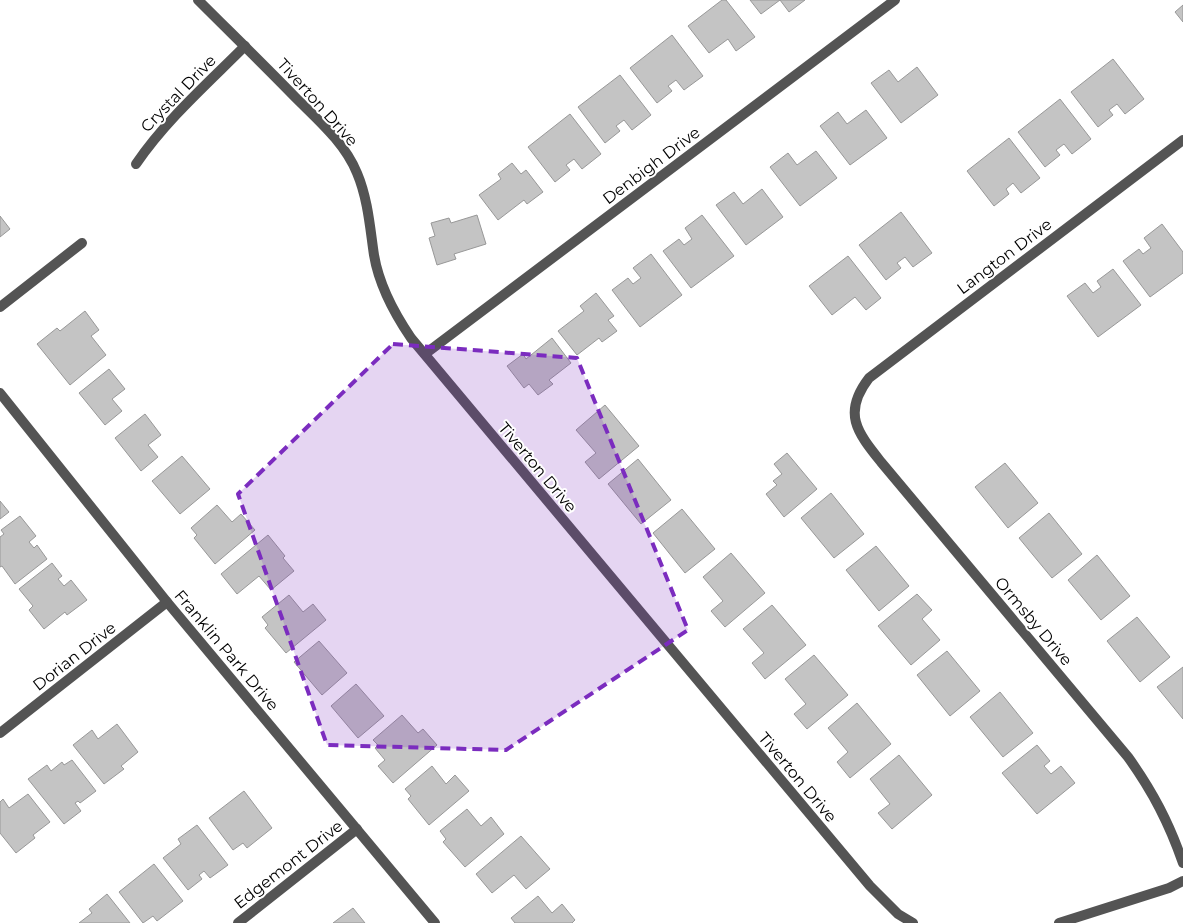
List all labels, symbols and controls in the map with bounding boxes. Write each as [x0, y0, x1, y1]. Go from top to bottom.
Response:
street label: Crystal Drive [137, 51, 220, 136]
street label: Tiverton Drive [273, 55, 362, 150]
street label: Denbigh Drive [599, 123, 704, 208]
street label: Langton Drive [953, 215, 1055, 298]
street label: Tiverton Drive [495, 419, 581, 516]
street label: Ormsby Drive [991, 573, 1076, 670]
street label: Franklin Park Drive [171, 586, 283, 715]
street label: Dorian Drive [29, 618, 120, 695]
street label: Tiverton Drive [755, 729, 841, 826]
street label: Edgemont Drive [230, 816, 346, 913]

